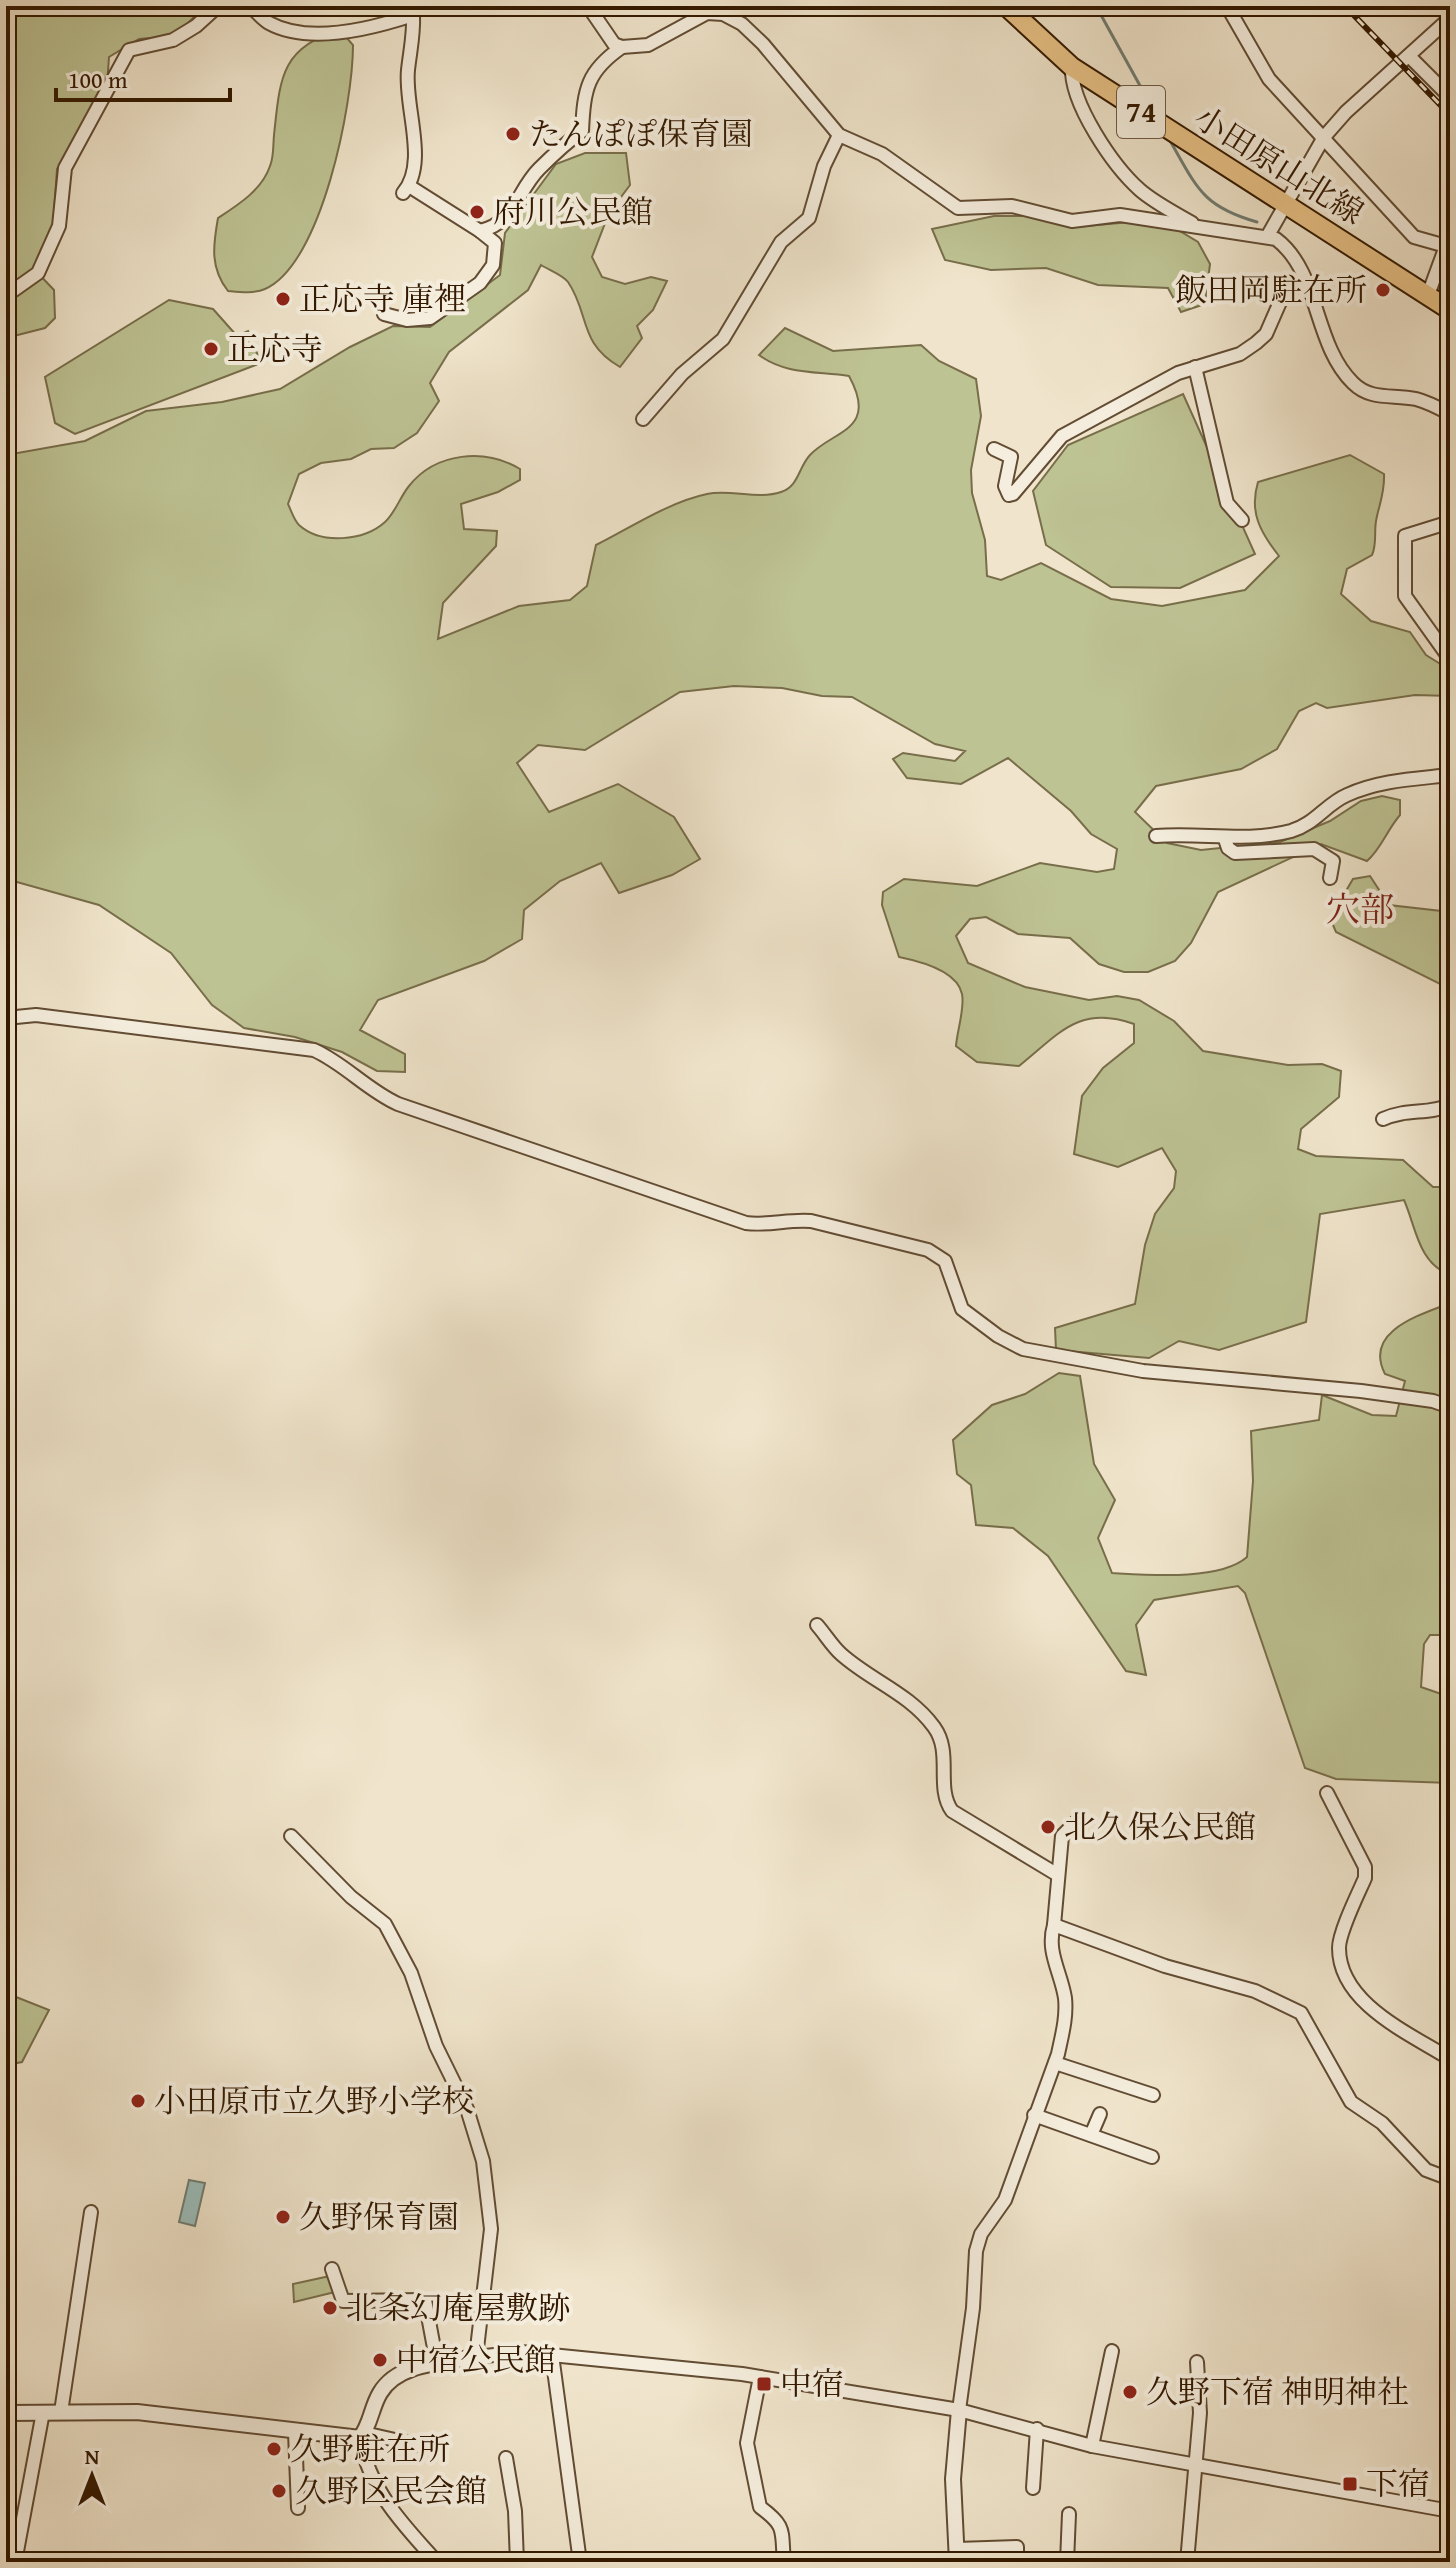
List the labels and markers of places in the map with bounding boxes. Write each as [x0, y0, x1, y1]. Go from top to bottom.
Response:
place label: たんぽぽ保育園 [529, 110, 753, 157]
marker: たんぽぽ保育園 [504, 125, 522, 143]
place label: 府川公民館 [493, 188, 653, 235]
marker: 府川公民館 [468, 203, 486, 221]
place label: 飯田岡駐在所 [1175, 266, 1367, 313]
place label: 正応寺 庫裡 [299, 275, 466, 322]
marker: 飯田岡駐在所 [1374, 281, 1392, 299]
marker: 正応寺 庫裡 [274, 290, 292, 308]
place label: 正応寺 [227, 325, 323, 372]
marker: 正応寺 [202, 340, 220, 358]
place label: 北久保公民館 [1064, 1803, 1256, 1850]
marker: 北久保公民館 [1039, 1818, 1057, 1836]
place label: 小田原市立久野小学校 [154, 2077, 474, 2124]
marker: 小田原市立久野小学校 [129, 2092, 147, 2110]
place label: 久野保育園 [299, 2193, 459, 2240]
marker: 久野保育園 [274, 2208, 292, 2226]
place label: 北条幻庵屋敷跡 [346, 2284, 570, 2331]
marker: 北条幻庵屋敷跡 [321, 2299, 339, 2317]
place label: 中宿公民館 [396, 2336, 556, 2383]
marker: 中宿公民館 [371, 2351, 389, 2369]
place label: 中宿 [780, 2360, 844, 2407]
place label: 久野下宿 神明神社 [1146, 2368, 1409, 2415]
marker: 中宿 [755, 2375, 773, 2393]
marker: 久野下宿 神明神社 [1121, 2383, 1139, 2401]
place label: 久野駐在所 [290, 2425, 450, 2472]
marker: 久野駐在所 [265, 2440, 283, 2458]
place label: 下宿 [1366, 2460, 1430, 2507]
place label: 久野区民会館 [295, 2467, 487, 2514]
marker: 下宿 [1341, 2475, 1359, 2493]
marker: 久野区民会館 [270, 2482, 288, 2500]

